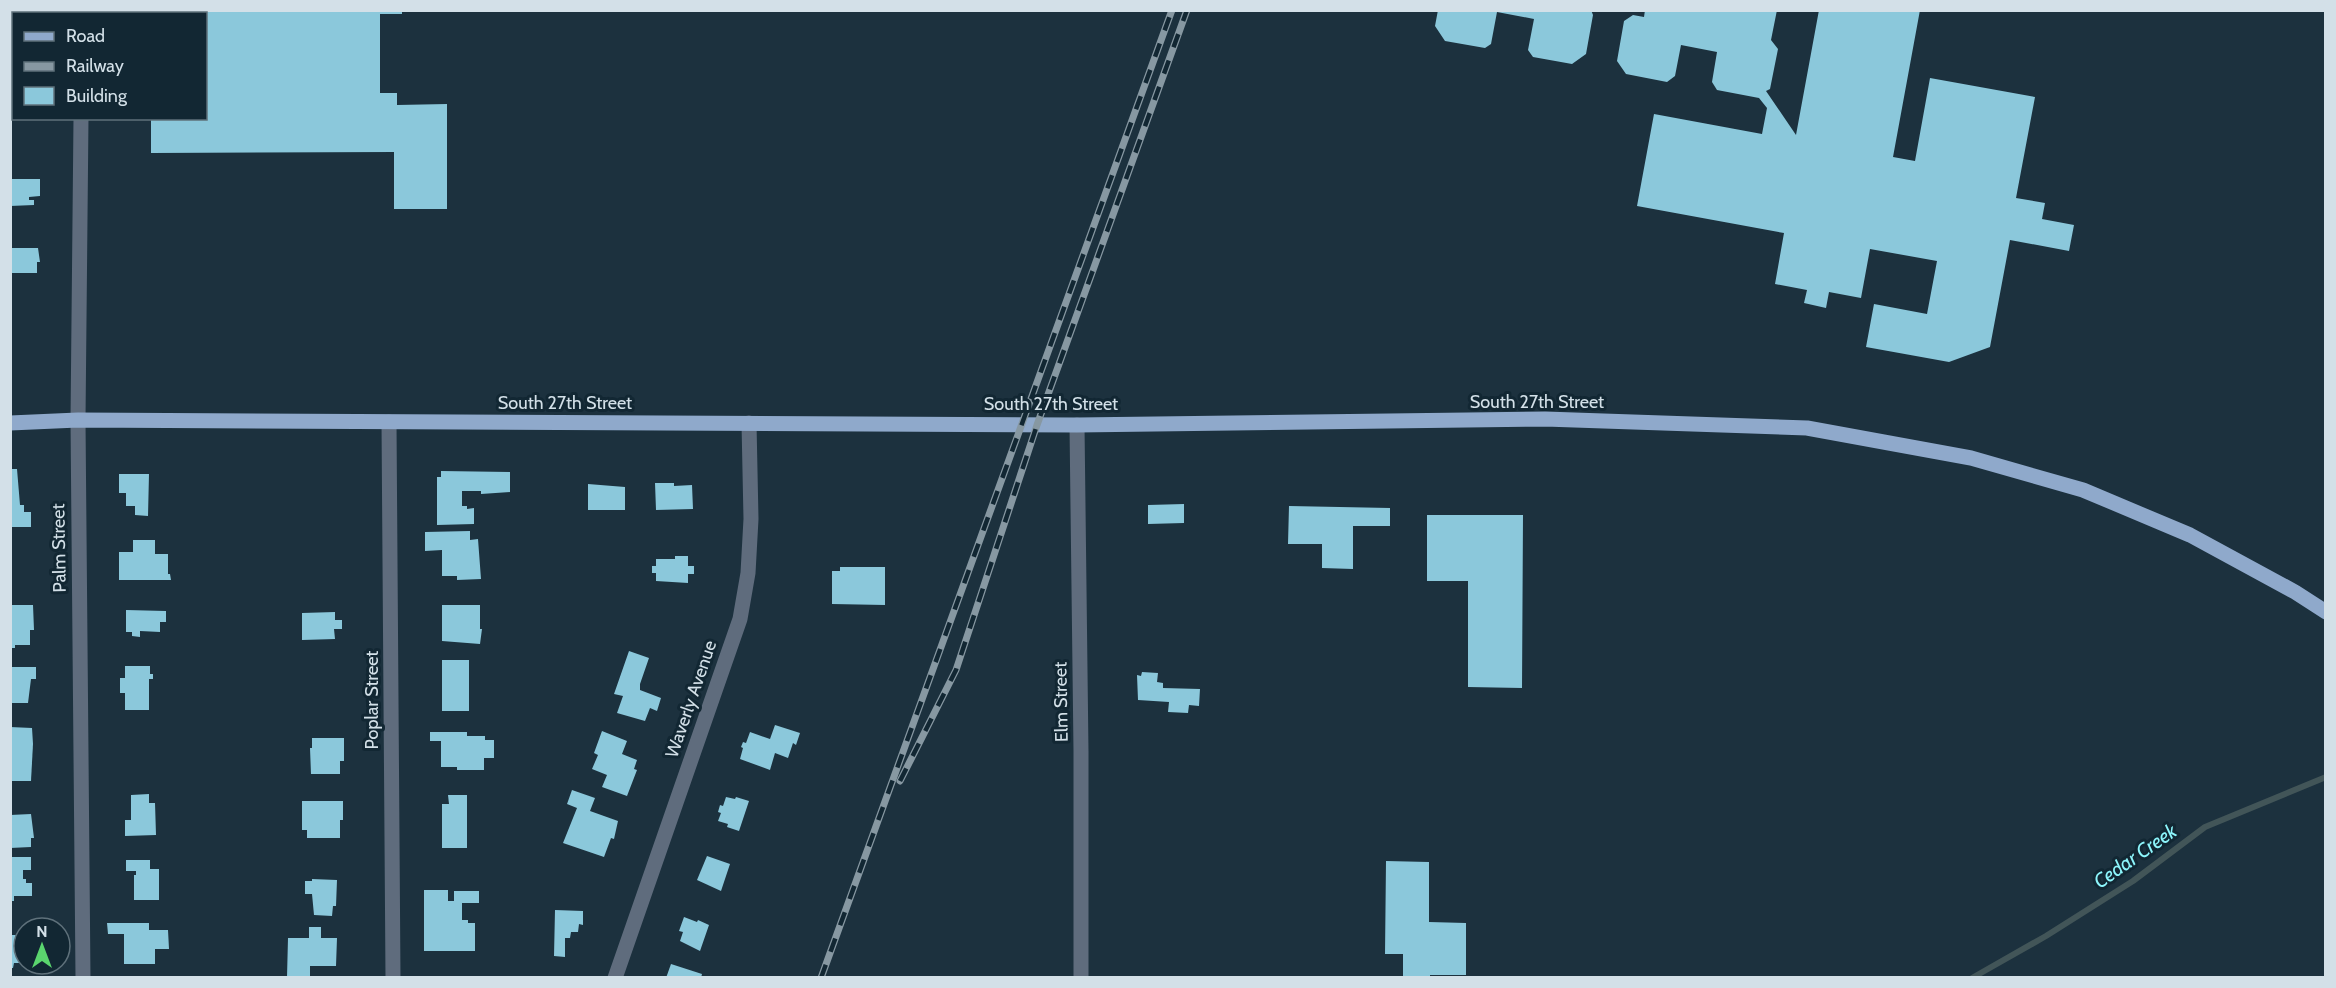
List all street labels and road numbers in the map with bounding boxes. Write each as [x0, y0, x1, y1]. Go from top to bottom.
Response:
street label: South 27th Street [1470, 391, 1604, 413]
street label: South 27th Street [498, 392, 632, 414]
street label: South 27th Street [984, 393, 1118, 415]
street label: Palm Street [47, 503, 71, 593]
street label: Waverly Avenue [661, 637, 721, 761]
street label: Poplar Street [361, 651, 383, 749]
street label: Elm Street [1049, 662, 1073, 742]

